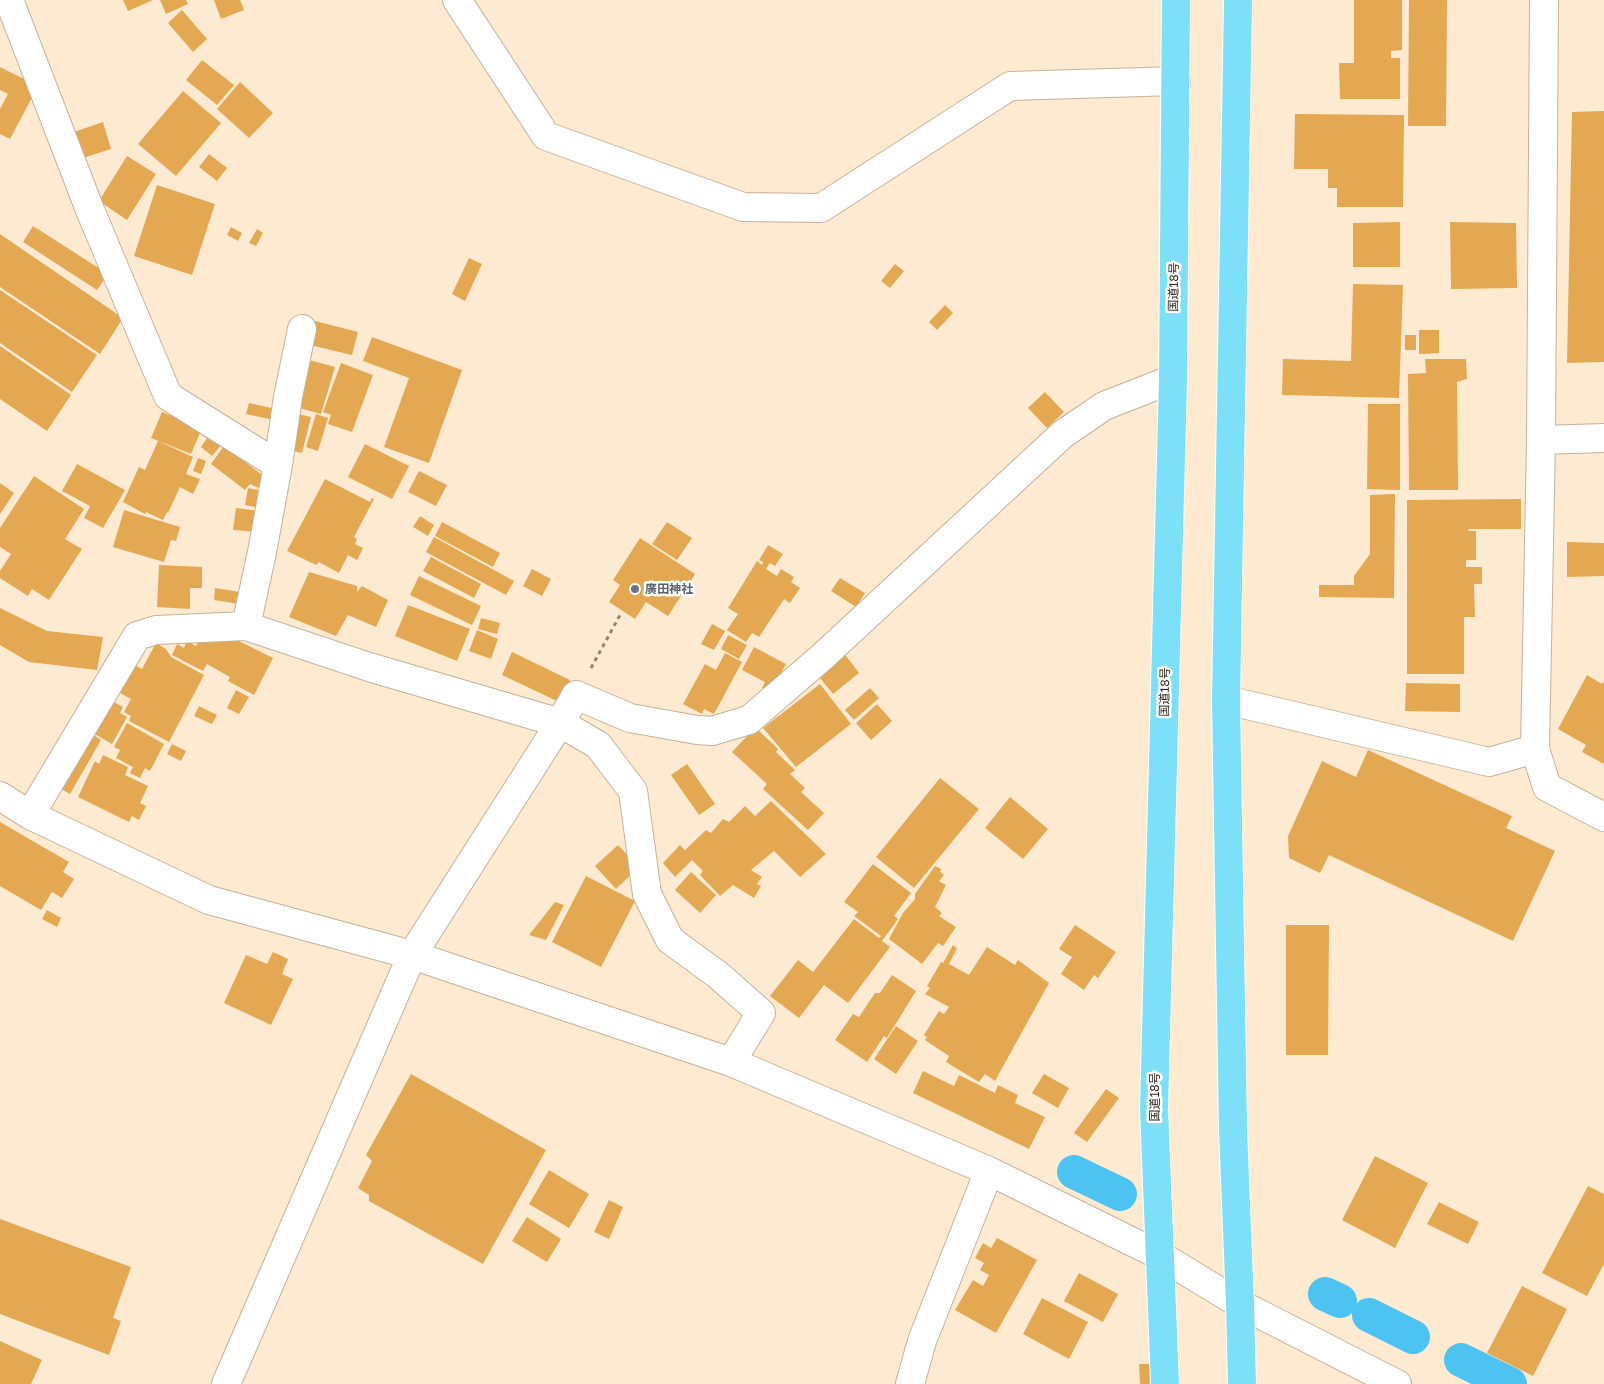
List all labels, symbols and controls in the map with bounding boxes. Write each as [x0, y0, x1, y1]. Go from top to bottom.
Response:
street label: 国道18号 [1166, 262, 1182, 312]
place label: 廣田神社 [645, 582, 693, 596]
marker: 廣田神社 [629, 583, 641, 595]
street label: 国道18号 [1157, 667, 1173, 717]
street label: 国道18号 [1148, 1072, 1162, 1122]

